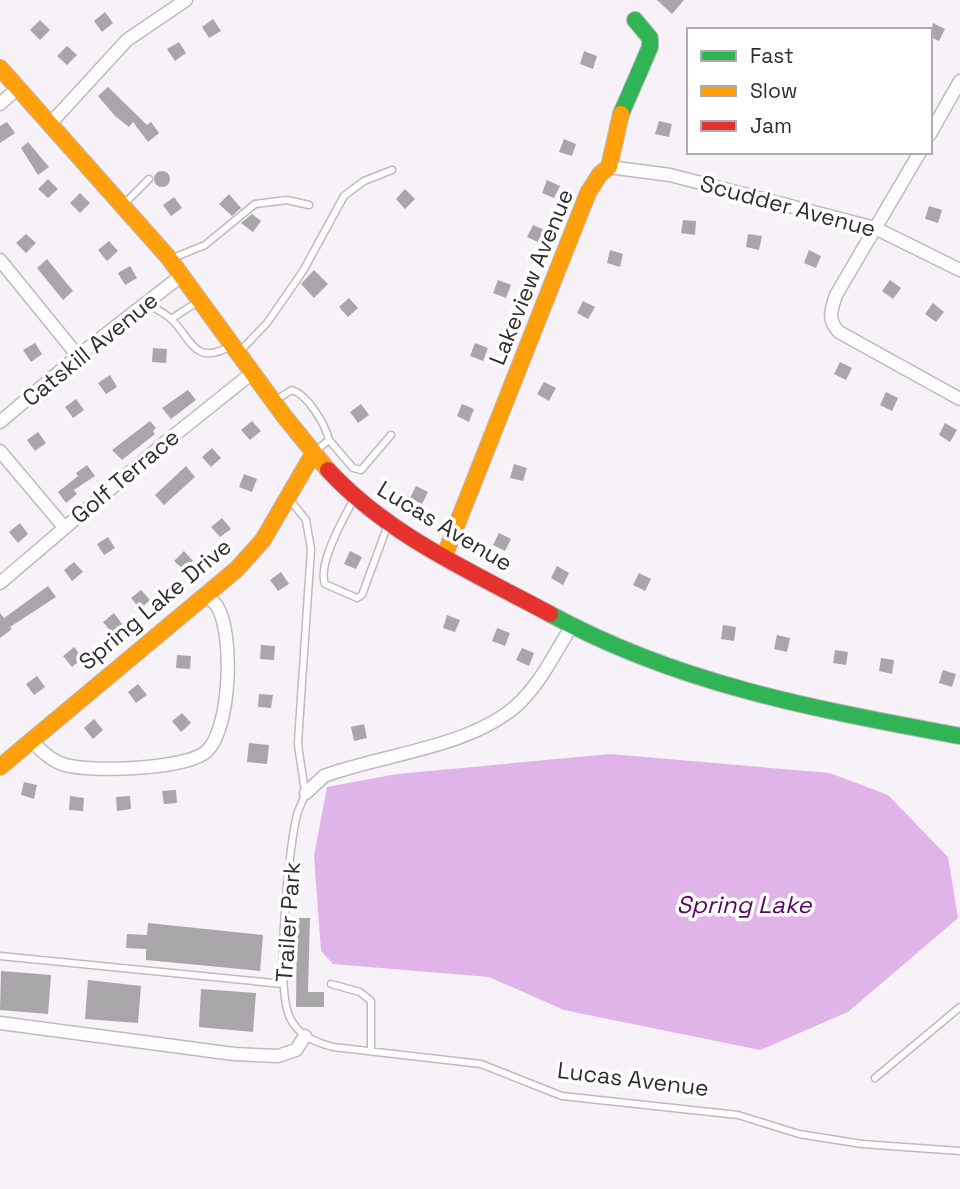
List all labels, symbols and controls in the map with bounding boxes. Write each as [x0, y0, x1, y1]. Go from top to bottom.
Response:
legend [687, 28, 932, 154]
text: Fast [750, 42, 794, 69]
text: Slow [750, 77, 798, 104]
text: Jam [750, 112, 792, 139]
street label: Scudder Avenue [697, 168, 879, 244]
street label: Lakeview Avenue [482, 185, 580, 369]
street label: Catskill Avenue [16, 285, 164, 413]
street label: Golf Terrace [65, 422, 185, 530]
street label: Lucas Avenue [372, 474, 518, 578]
street label: Spring Lake Drive [73, 531, 237, 677]
street label: Trailer Park [269, 861, 307, 983]
water label: Spring Lake [677, 889, 812, 920]
street label: Lucas Avenue [556, 1055, 710, 1103]

